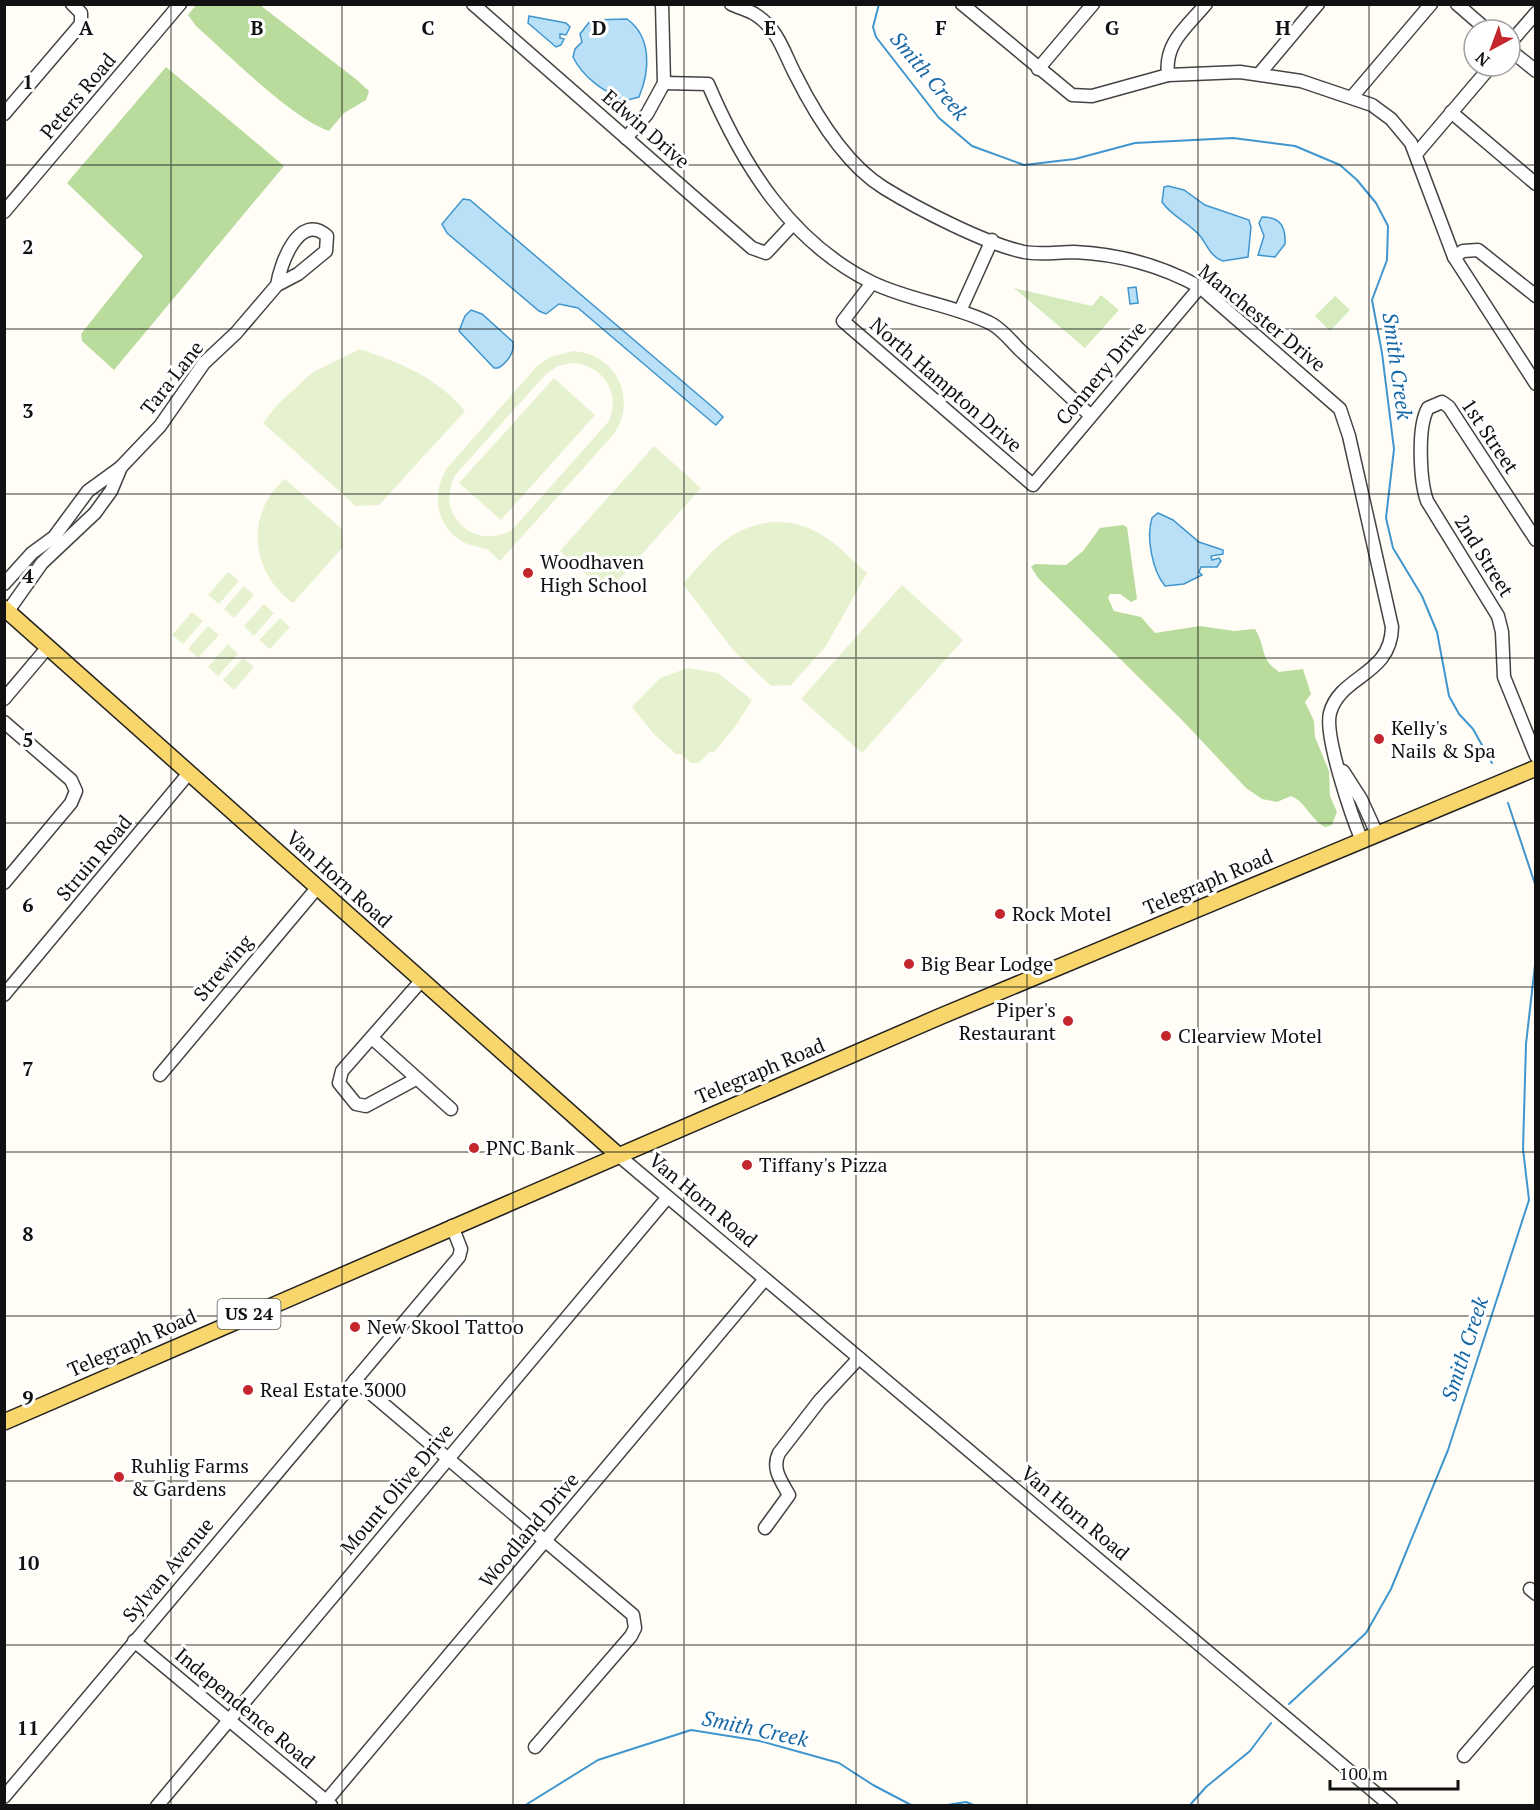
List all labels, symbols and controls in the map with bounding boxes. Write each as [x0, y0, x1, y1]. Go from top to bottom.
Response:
text: A [79, 14, 94, 41]
text: B [251, 14, 264, 41]
text: C [421, 14, 435, 41]
text: D [592, 14, 606, 41]
text: E [764, 14, 776, 41]
text: F [935, 14, 947, 41]
text: G [1105, 14, 1119, 41]
text: H [1275, 14, 1291, 41]
north arrow [1462, 18, 1522, 78]
water label: Smith Creek [884, 25, 976, 126]
street label: Peters Road [34, 47, 122, 144]
text: N [1470, 47, 1494, 72]
text: 1 [22, 68, 34, 95]
street label: Edwin Drive [597, 83, 696, 174]
text: 2 [22, 233, 34, 260]
street label: Manchester Drive [1193, 258, 1332, 377]
street label: North Hampton Drive [865, 311, 1028, 458]
water label: Smith Creek [1377, 311, 1419, 422]
street label: Connery Drive [1049, 315, 1152, 430]
street label: Tara Lane [134, 335, 209, 420]
street label: 1st Street [1455, 393, 1526, 479]
text: 3 [22, 397, 34, 424]
street label: 2nd Street [1449, 510, 1521, 602]
place label: Woodhaven High School [540, 548, 648, 598]
text: 4 [22, 562, 34, 589]
marker: Woodhaven High School [521, 566, 535, 580]
place label: Kelly's Nails & Spa [1391, 714, 1496, 764]
text: 5 [22, 726, 34, 753]
marker: Kelly's Nails & Spa [1372, 732, 1386, 746]
street label: Struin Road [50, 809, 138, 906]
street label: Van Horn Road [281, 824, 398, 933]
street label: Telegraph Road [1139, 842, 1277, 921]
text: 6 [22, 891, 34, 918]
place label: Rock Motel [1012, 900, 1112, 927]
marker: Rock Motel [993, 907, 1007, 921]
street label: Strewing [187, 928, 259, 1007]
place label: Big Bear Lodge [921, 950, 1053, 977]
marker: Big Bear Lodge [902, 957, 916, 971]
place label: Piper's Restaurant [959, 996, 1057, 1046]
marker: Piper's Restaurant [1061, 1014, 1075, 1028]
place label: Clearview Motel [1178, 1022, 1322, 1049]
marker: Clearview Motel [1159, 1029, 1173, 1043]
street label: Telegraph Road [691, 1031, 829, 1110]
text: 7 [22, 1055, 34, 1082]
place label: PNC Bank [486, 1134, 576, 1161]
marker: PNC Bank [467, 1141, 481, 1155]
street label: Van Horn Road [643, 1146, 763, 1253]
place label: Tiffany's Pizza [759, 1151, 888, 1178]
marker: Tiffany's Pizza [740, 1158, 754, 1172]
text: 8 [22, 1220, 34, 1247]
water label: Smith Creek [1434, 1292, 1494, 1404]
road number: US 24 [218, 1299, 280, 1329]
street label: Telegraph Road [63, 1302, 200, 1383]
place label: New Skool Tattoo [367, 1313, 524, 1340]
marker: New Skool Tattoo [348, 1320, 362, 1334]
place label: Real Estate 3000 [260, 1376, 406, 1403]
marker: Real Estate 3000 [241, 1383, 255, 1397]
text: 9 [22, 1384, 34, 1411]
street label: Mount Olive Drive [334, 1417, 459, 1560]
place label: Ruhlig Farms & Gardens [131, 1452, 249, 1502]
street label: Van Horn Road [1015, 1459, 1135, 1566]
street label: Woodland Drive [473, 1467, 585, 1593]
marker: Ruhlig Farms & Gardens [112, 1470, 126, 1484]
street label: Sylvan Avenue [116, 1512, 219, 1628]
text: 10 [17, 1549, 39, 1576]
street label: Independence Road [170, 1641, 321, 1774]
water label: Smith Creek [700, 1703, 812, 1753]
text: 11 [17, 1714, 39, 1741]
scale bar [1330, 1753, 1458, 1791]
text: 100 m [1339, 1761, 1388, 1785]

